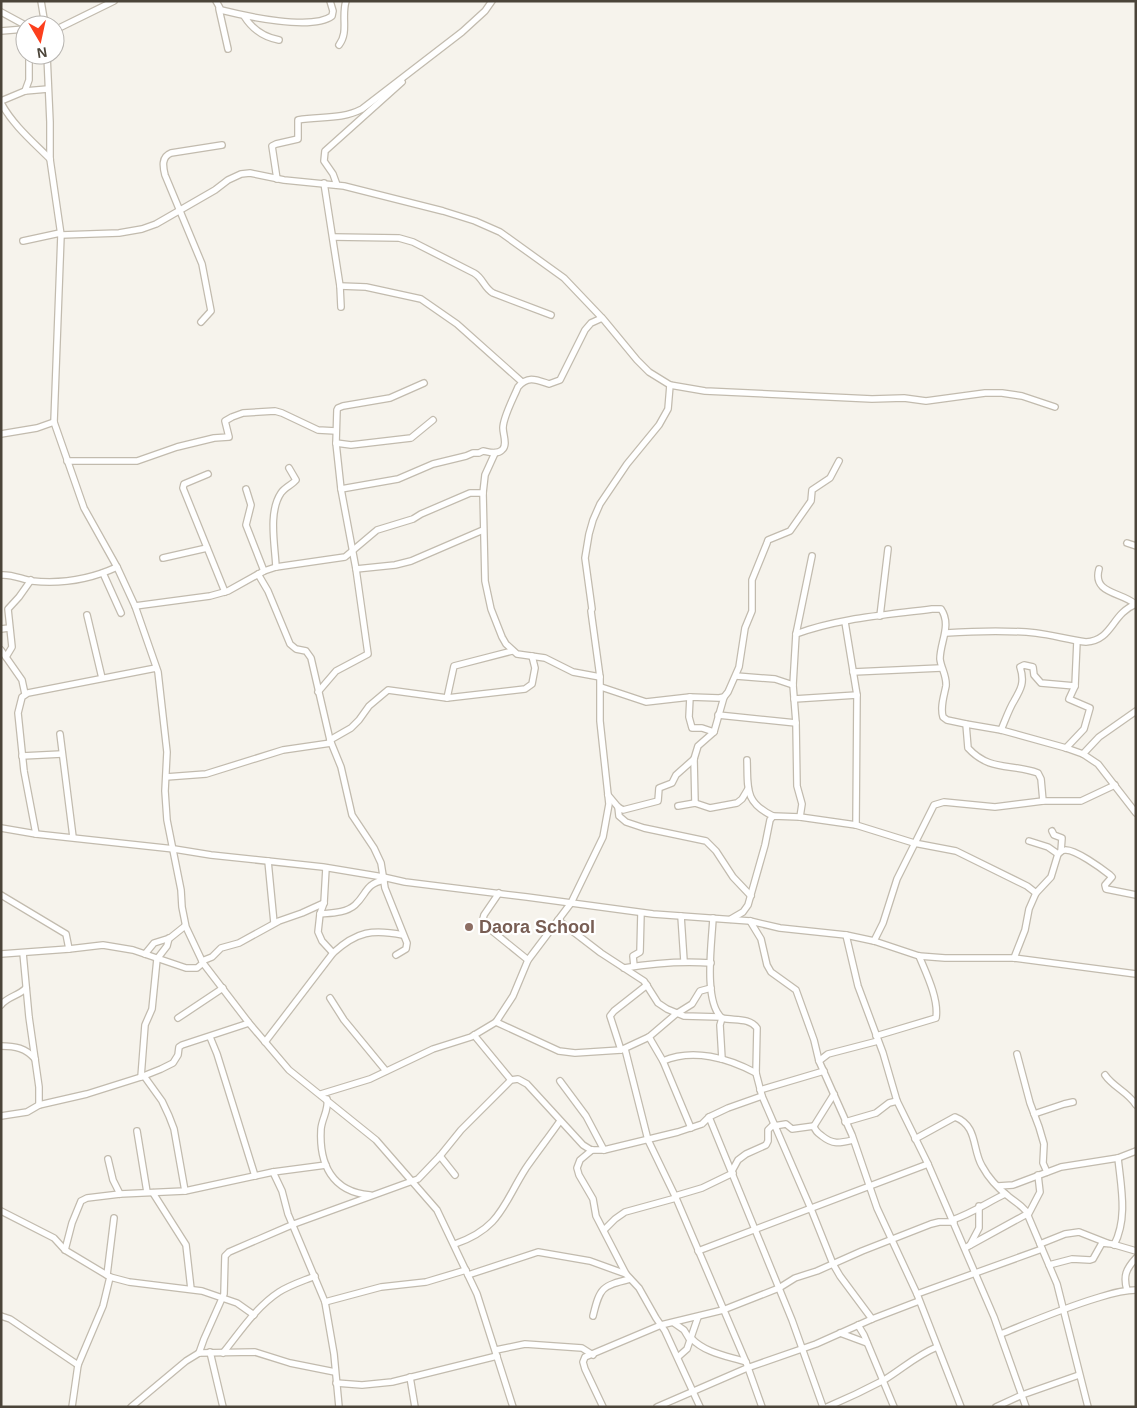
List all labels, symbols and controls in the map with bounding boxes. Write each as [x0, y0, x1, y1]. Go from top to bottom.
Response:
north arrow [15, 15, 65, 65]
text: N [36, 44, 48, 62]
place label: Daora School [479, 917, 595, 937]
marker: Daora School [463, 921, 475, 933]

